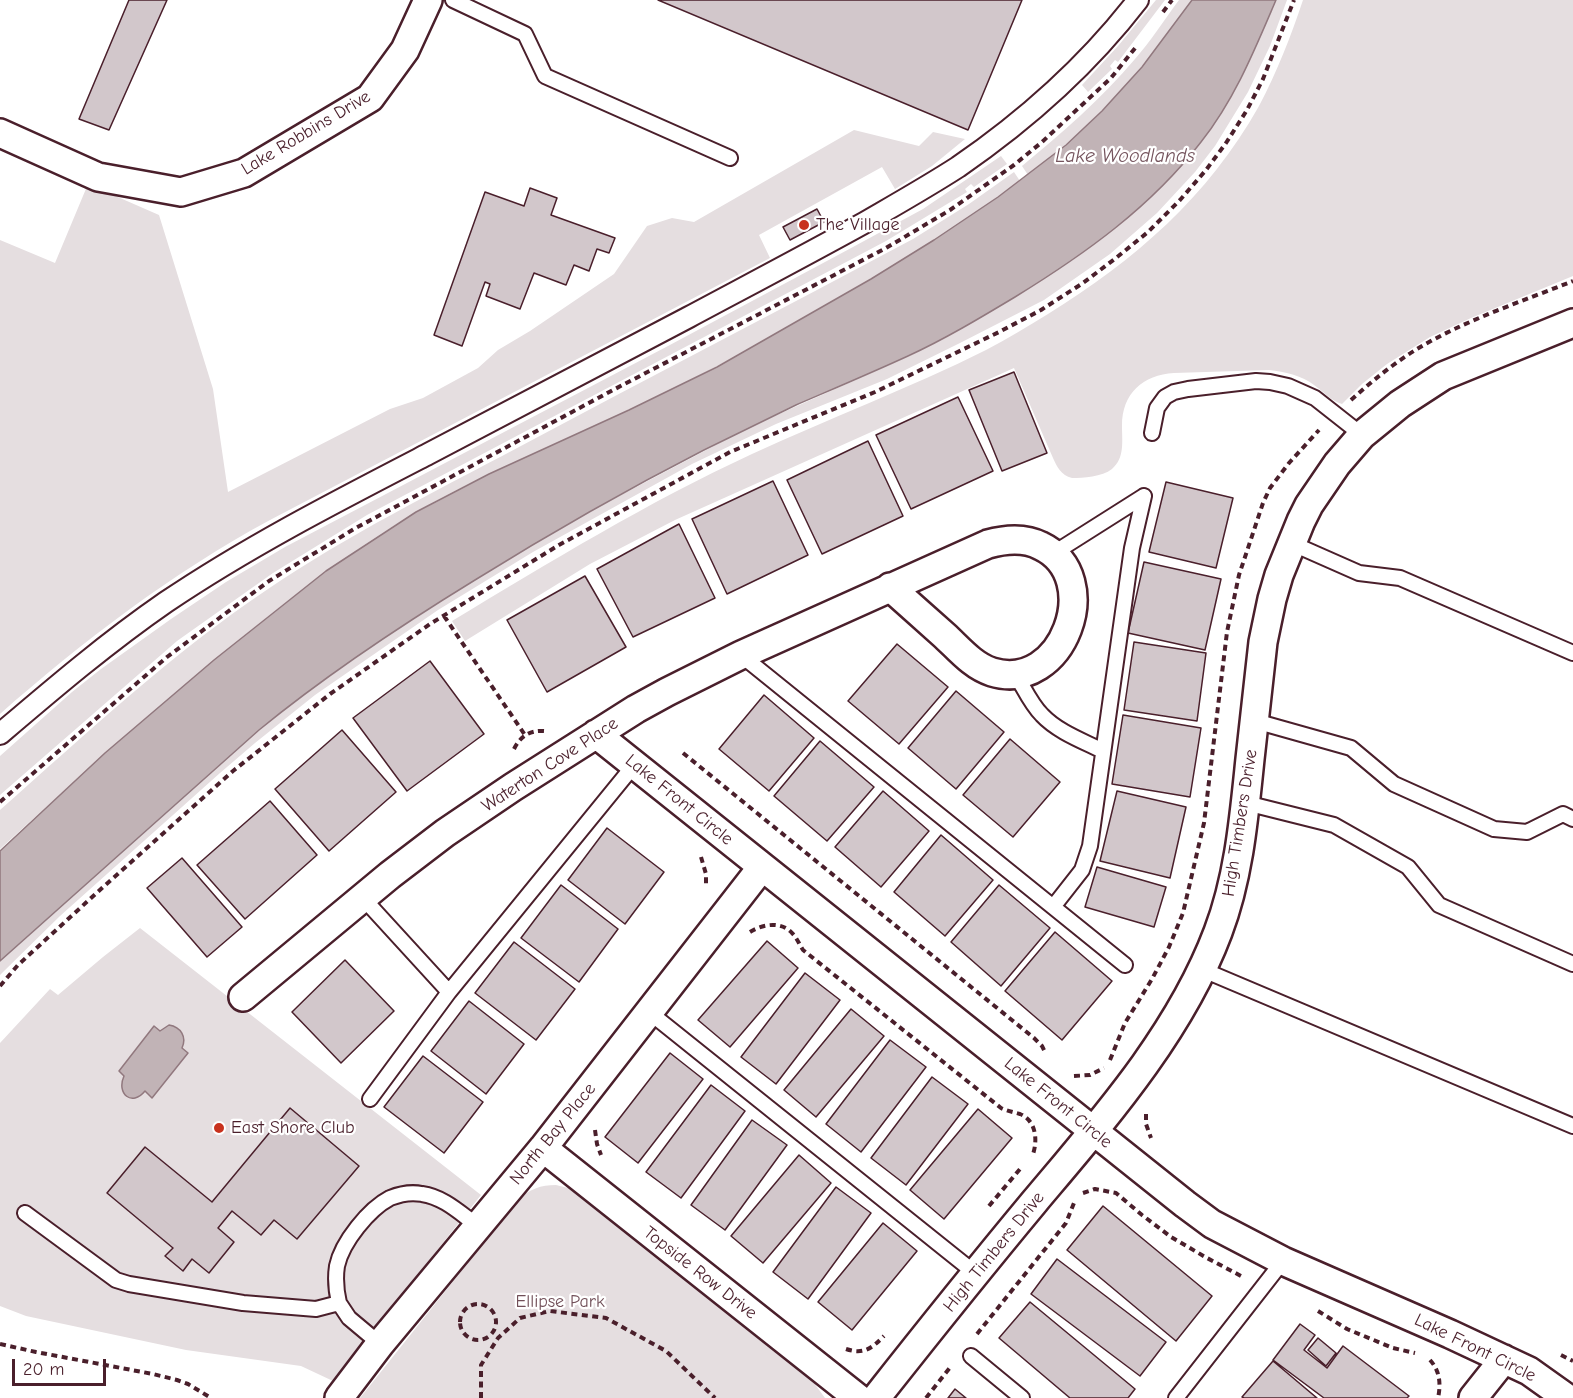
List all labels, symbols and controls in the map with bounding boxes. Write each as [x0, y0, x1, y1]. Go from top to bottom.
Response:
street label: Lake Robbins Drive [237, 86, 375, 180]
water label: Lake Woodlands [1055, 144, 1195, 168]
place label: The Village [816, 214, 900, 236]
marker: The Village [797, 218, 811, 232]
street label: Waterton Cove Place [478, 713, 622, 817]
street label: High Timbers Drive [1218, 748, 1262, 898]
street label: Lake Front Circle [621, 750, 737, 850]
street label: Lake Front Circle [1000, 1053, 1116, 1153]
street label: North Bay Place [505, 1079, 601, 1189]
place label: East Shore Club [231, 1117, 355, 1139]
marker: East Shore Club [212, 1121, 226, 1135]
street label: High Timbers Drive [939, 1187, 1049, 1317]
street label: Topside Row Drive [639, 1222, 761, 1324]
park label: Ellipse Park [515, 1291, 605, 1313]
street label: Lake Front Circle [1411, 1309, 1539, 1387]
scale bar [15, 1347, 110, 1385]
text: 20 m [23, 1359, 64, 1380]

